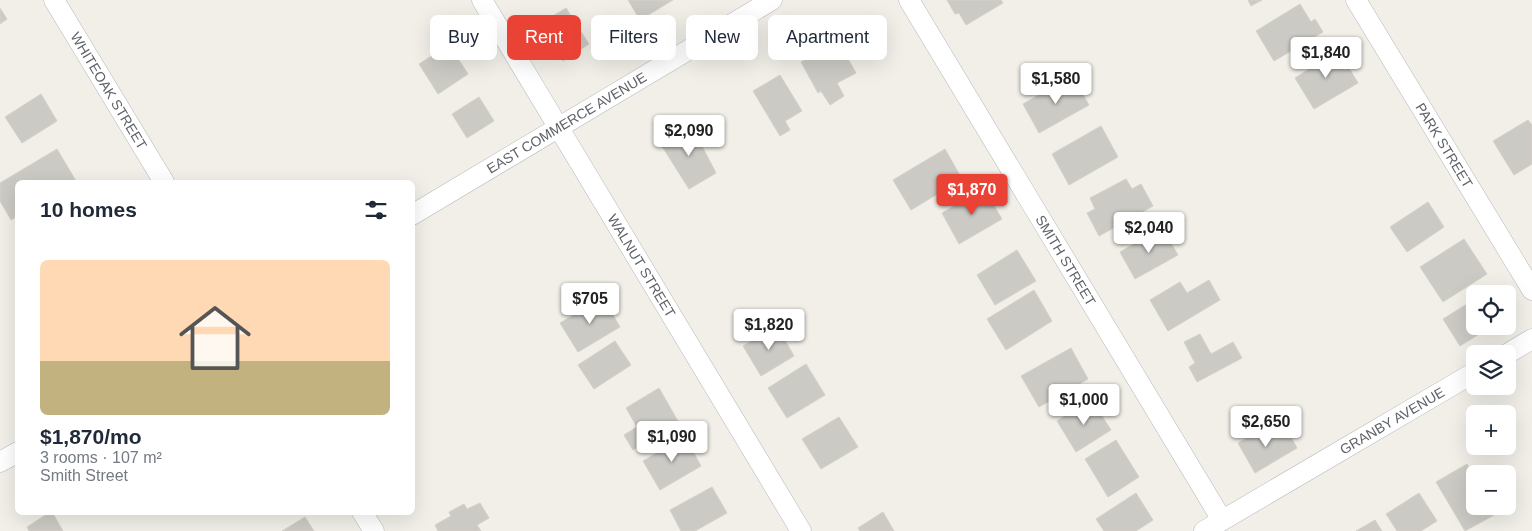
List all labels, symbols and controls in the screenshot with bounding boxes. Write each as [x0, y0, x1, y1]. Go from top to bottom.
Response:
chip: Buy [430, 15, 497, 60]
chip: Rent [507, 15, 581, 60]
chip: Filters [591, 15, 676, 60]
chip: New [686, 15, 758, 60]
chip: Apartment [768, 15, 887, 60]
street label: WHITEOAK STREET [67, 29, 151, 153]
pin: $1,840 [1285, 36, 1367, 79]
text: $1,840 [1302, 44, 1350, 61]
pin: $1,580 [1015, 62, 1097, 105]
street label: EAST COMMERCE AVENUE [484, 69, 649, 177]
text: $1,580 [1032, 70, 1080, 87]
street label: PARK STREET [1412, 100, 1476, 191]
pin: $2,090 [648, 114, 730, 157]
text: $2,090 [665, 122, 713, 139]
pin: $1,870 [931, 174, 1013, 216]
text: $1,870 [948, 181, 996, 198]
icon: filters [362, 196, 390, 224]
text: 10 homes [40, 198, 137, 221]
street label: WALNUT STREET [605, 211, 679, 321]
street label: SMITH STREET [1032, 212, 1099, 309]
pin: $2,040 [1108, 212, 1190, 254]
text: $2,040 [1125, 219, 1173, 236]
pin: $705 [560, 282, 620, 325]
map controls [1466, 285, 1516, 515]
button: locate [1466, 285, 1516, 335]
text: $705 [572, 290, 608, 307]
icon: home [170, 293, 260, 383]
pin: $1,820 [728, 308, 810, 351]
text: $1,820 [745, 316, 793, 333]
button: layers [1466, 345, 1516, 395]
pin: $1,000 [1043, 384, 1125, 426]
street label: GRANBY AVENUE [1337, 384, 1447, 458]
text: $1,000 [1060, 391, 1108, 408]
button: + [1466, 405, 1516, 455]
pin: $2,650 [1225, 406, 1307, 448]
text: $2,650 [1242, 413, 1290, 430]
pin: $1,090 [631, 420, 713, 463]
text: $1,870/mo [40, 425, 142, 448]
text: $1,090 [648, 428, 696, 445]
text: 3 rooms · 107 m² [40, 449, 162, 466]
button: − [1466, 465, 1516, 515]
text: Smith Street [40, 467, 128, 484]

